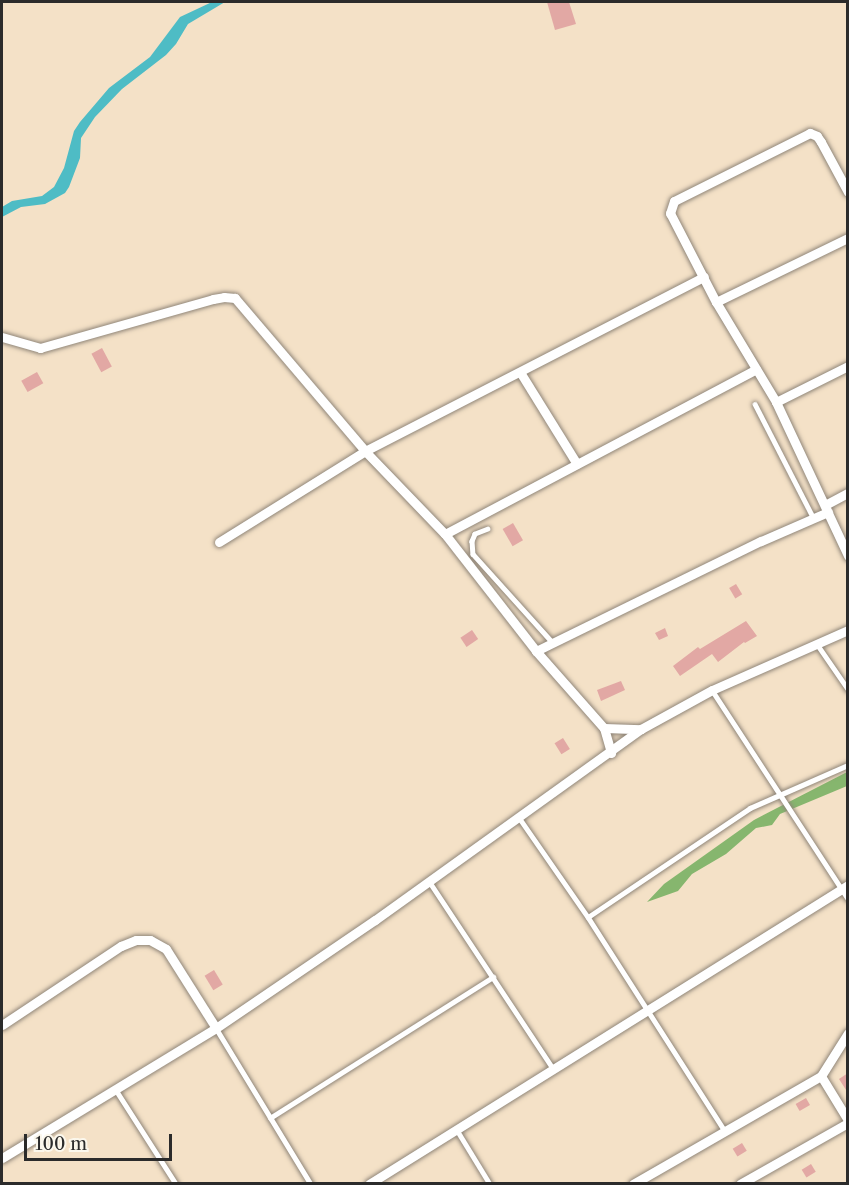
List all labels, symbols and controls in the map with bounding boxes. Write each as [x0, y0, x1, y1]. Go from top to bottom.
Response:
scale bar [27, 1122, 176, 1160]
text: 100 m [35, 1133, 87, 1155]

